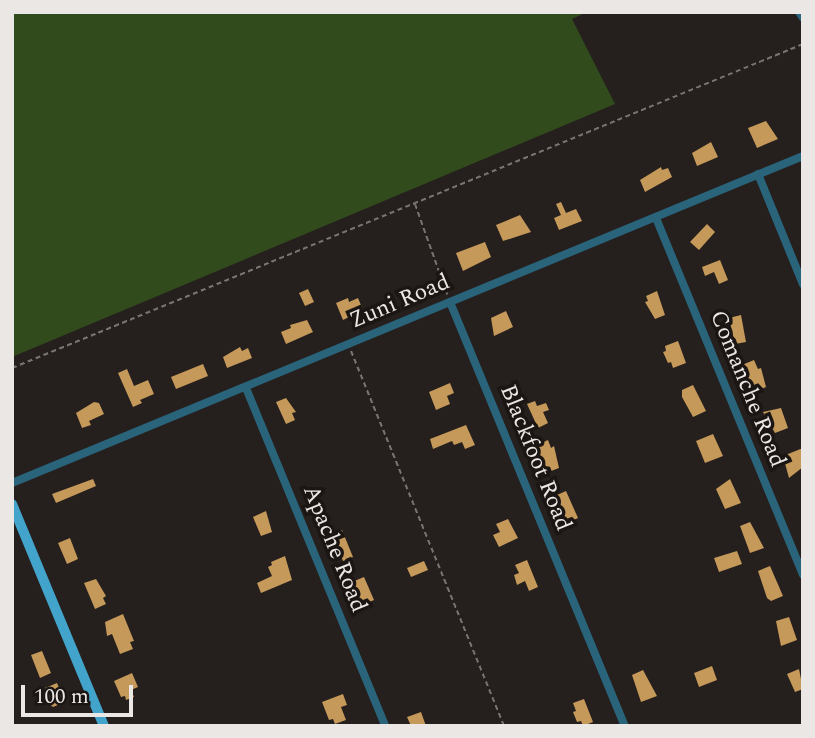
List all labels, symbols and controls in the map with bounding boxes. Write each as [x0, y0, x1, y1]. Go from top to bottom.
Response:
street label: Zuni Road [346, 269, 454, 335]
street label: Comanche Road [703, 307, 791, 471]
street label: Blackfoot Road [493, 381, 577, 535]
street label: Apache Road [296, 481, 372, 617]
scale bar [24, 672, 136, 716]
text: 100 m [34, 681, 89, 713]

